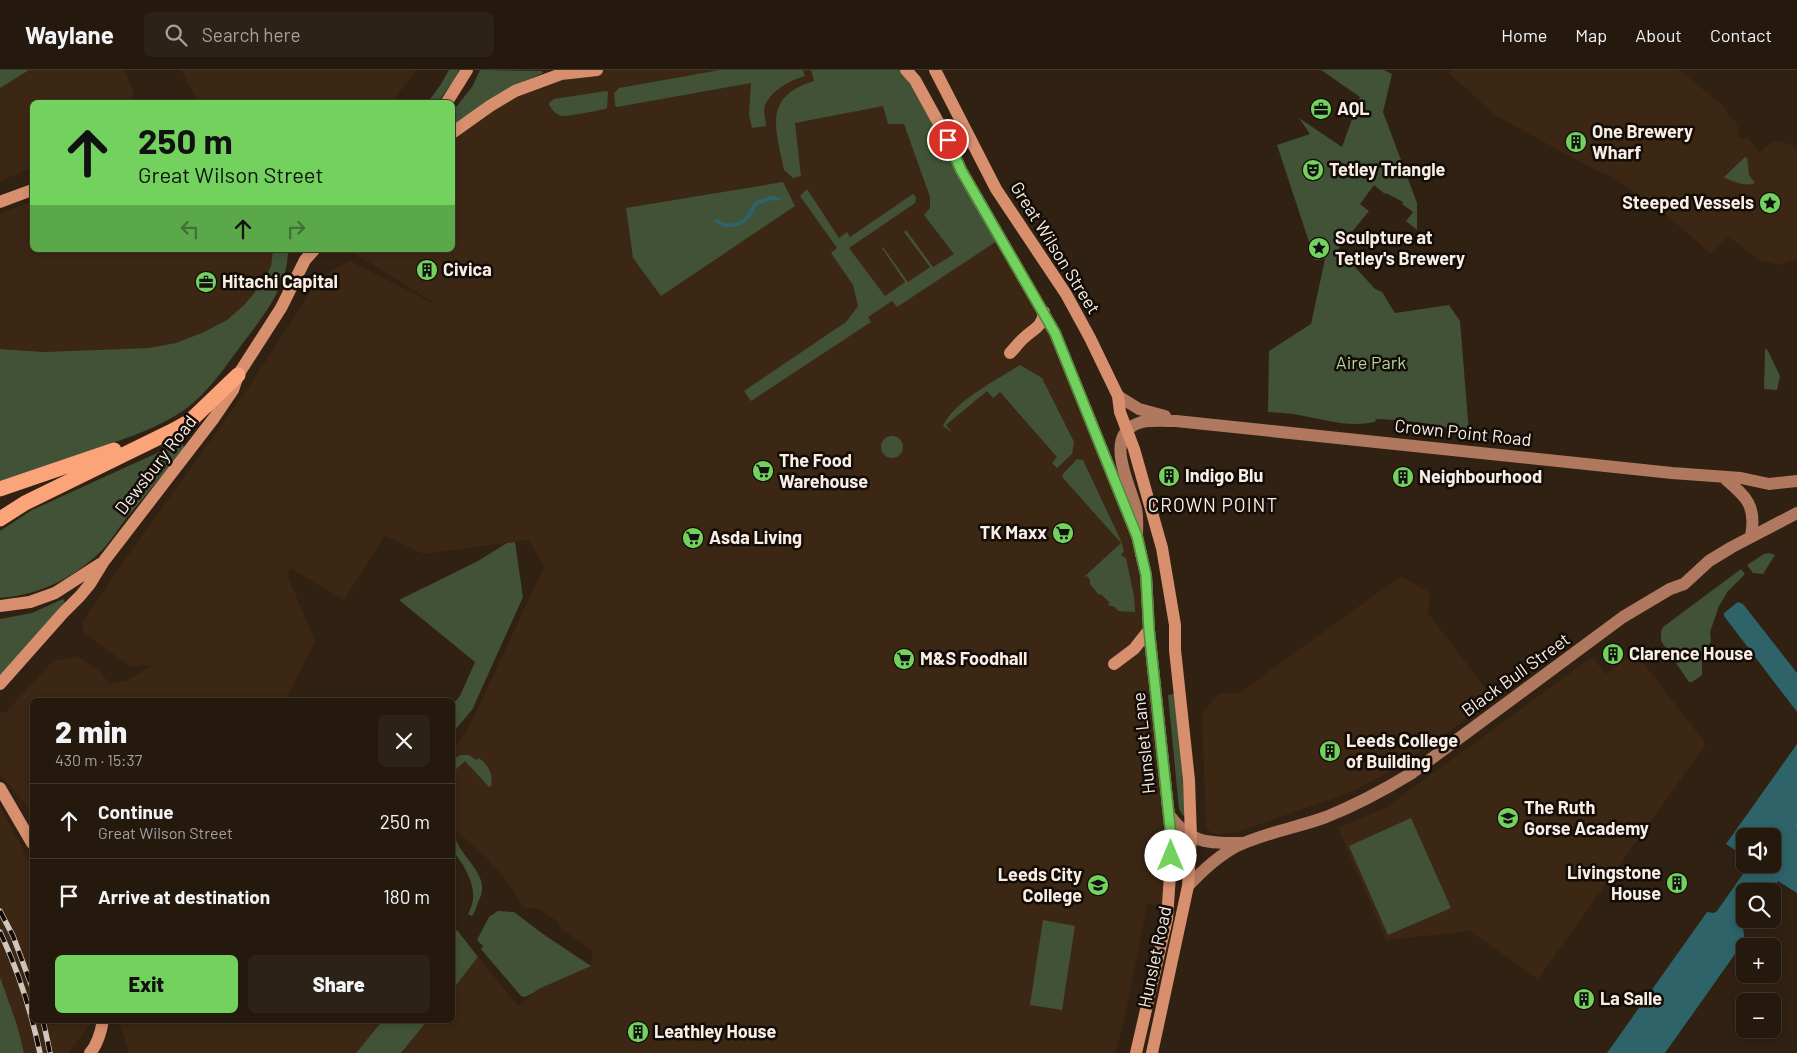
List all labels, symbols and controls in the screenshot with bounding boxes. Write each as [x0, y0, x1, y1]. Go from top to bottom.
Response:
search box [144, 12, 494, 57]
text: Waylane [25, 20, 114, 49]
icon: search [162, 21, 190, 49]
text: Search here [202, 23, 301, 46]
text: Home [1501, 24, 1547, 46]
text: Map [1575, 24, 1607, 46]
text: About [1635, 24, 1682, 46]
text: Contact [1710, 24, 1772, 46]
office icon: AQL [1309, 97, 1333, 121]
place label: AQL [1337, 97, 1370, 119]
text: 250 m [138, 119, 233, 161]
pin [927, 119, 969, 161]
icon: ahead [55, 120, 120, 185]
place label: One Brewery Wharf [1592, 120, 1693, 163]
icon: arrive [934, 126, 962, 154]
building icon: One Brewery Wharf [1564, 130, 1588, 154]
theatre icon: Tetley Triangle [1301, 158, 1325, 182]
place label: Tetley Triangle [1329, 158, 1446, 180]
text: Great Wilson Street [138, 161, 323, 187]
street label: Great Wilson Street [1006, 177, 1105, 318]
place label: Steeped Vessels [1622, 191, 1754, 213]
place icon: Steeped Vessels [1758, 191, 1782, 215]
icon: left [176, 215, 204, 243]
icon: ahead [229, 215, 257, 243]
icon: right [282, 215, 310, 243]
place label: Sculpture at Tetley's Brewery [1335, 226, 1465, 269]
place icon: Sculpture at Tetley's Brewery [1307, 236, 1331, 260]
building icon: Civica [415, 258, 439, 282]
place label: Civica [443, 258, 492, 280]
office icon: Hitachi Capital [194, 270, 218, 294]
place label: Hitachi Capital [222, 270, 338, 292]
park label: Aire Park [1336, 351, 1406, 373]
street label: Dewsbury Road [110, 410, 201, 518]
street label: Crown Point Road [1394, 414, 1533, 450]
place label: The Food Warehouse [779, 449, 868, 492]
supermarket icon: The Food Warehouse [751, 459, 775, 483]
building icon: Indigo Blu [1157, 464, 1181, 488]
place label: Indigo Blu [1185, 464, 1263, 486]
building icon: Neighbourhood [1391, 465, 1415, 489]
place label: Neighbourhood [1419, 465, 1542, 487]
district label: CROWN POINT [1148, 493, 1278, 516]
place label: TK Maxx [980, 521, 1047, 543]
supermarket icon: TK Maxx [1051, 521, 1075, 545]
supermarket icon: Asda Living [681, 526, 705, 550]
place label: Asda Living [709, 526, 802, 548]
street label: Black Bull Street [1457, 628, 1574, 721]
building icon: Clarence House [1601, 642, 1625, 666]
place label: Clarence House [1629, 642, 1753, 664]
supermarket icon: M&S Foodhall [892, 647, 916, 671]
place label: M&S Foodhall [920, 647, 1027, 669]
street label: Hunslet Lane [1127, 691, 1159, 795]
text: 2 min [55, 713, 127, 749]
button: close [378, 715, 430, 767]
place label: Leeds College of Building [1346, 729, 1458, 772]
building icon: Leeds College of Building [1318, 739, 1342, 763]
text: 430 m · 15:37 [55, 750, 142, 769]
place label: The Ruth Gorse Academy [1524, 796, 1649, 839]
text: Continue [98, 800, 174, 823]
school or university icon: The Ruth Gorse Academy [1496, 806, 1520, 830]
icon: ahead [55, 807, 83, 835]
text: 250 m [380, 810, 430, 833]
text: Great Wilson Street [98, 823, 233, 842]
map controls [1736, 828, 1781, 1038]
button: sound [1736, 828, 1781, 873]
position arrow [1144, 829, 1196, 881]
place label: Livingstone House [1567, 861, 1661, 904]
place label: Leeds City College [998, 863, 1082, 906]
building icon: Livingstone House [1665, 871, 1689, 895]
school or university icon: Leeds City College [1086, 873, 1110, 897]
icon: arrive [55, 882, 83, 910]
button: search [1736, 883, 1781, 928]
text: Arrive at destination [98, 885, 270, 908]
text: 180 m [383, 885, 430, 908]
street label: Hunslet Road [1133, 904, 1176, 1010]
button: + [1736, 938, 1781, 983]
button: Exit [55, 955, 238, 1013]
button: Share [248, 955, 430, 1013]
building icon: La Salle [1572, 987, 1596, 1011]
place label: La Salle [1600, 987, 1662, 1009]
button: − [1736, 993, 1781, 1038]
building icon: Leathley House [626, 1020, 650, 1044]
place label: Leathley House [654, 1020, 777, 1042]

